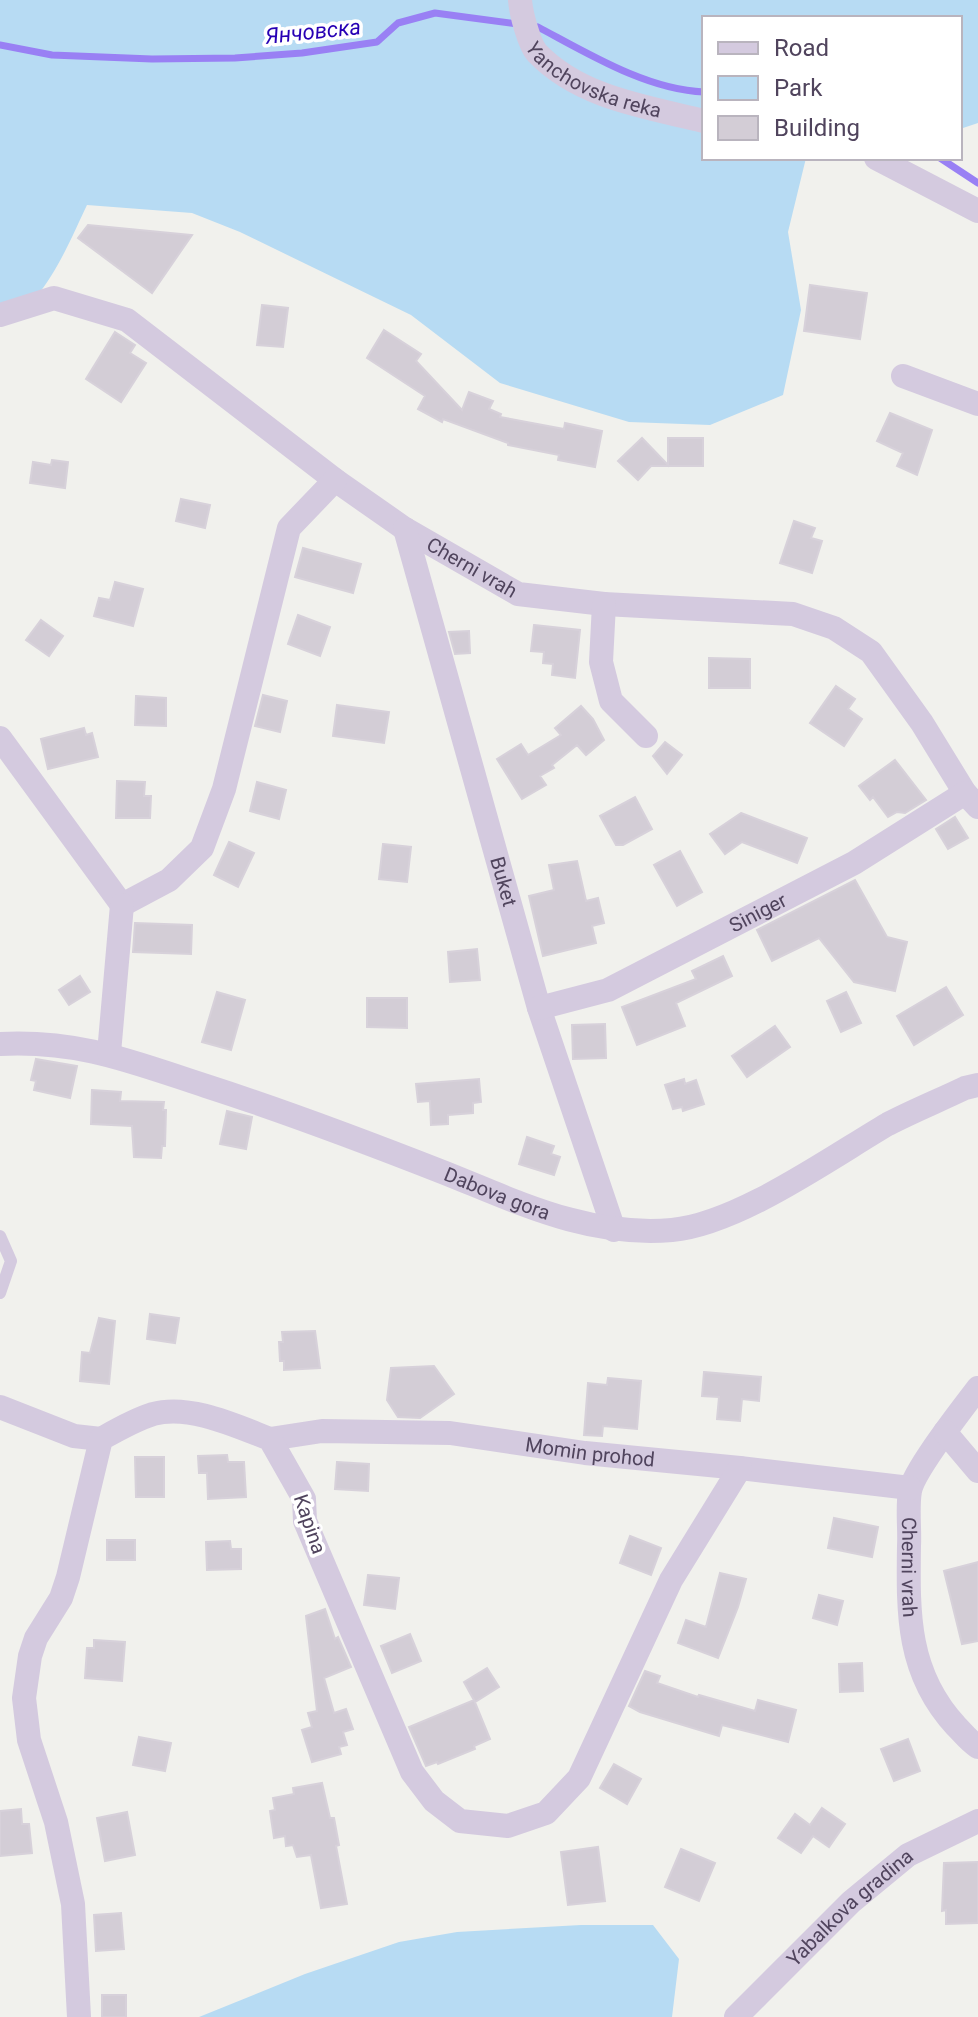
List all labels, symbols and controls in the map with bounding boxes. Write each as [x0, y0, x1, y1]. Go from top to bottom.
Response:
water label: Янчовска [263, 14, 362, 49]
legend [702, 16, 962, 160]
text: Road [774, 34, 829, 62]
street label: Yanchovska reka [521, 38, 664, 123]
text: Park [774, 74, 823, 102]
text: Building [774, 114, 860, 142]
street label: Cherni vrah [423, 532, 521, 603]
street label: Buket [485, 854, 522, 909]
street label: Siniger [725, 888, 791, 937]
street label: Dabova gora [441, 1162, 553, 1225]
street label: Momin prohod [524, 1432, 656, 1472]
street label: Kapina [289, 1491, 331, 1557]
street label: Cherni vrah [897, 1517, 922, 1618]
street label: Yabalkova gradina [782, 1844, 918, 1971]

